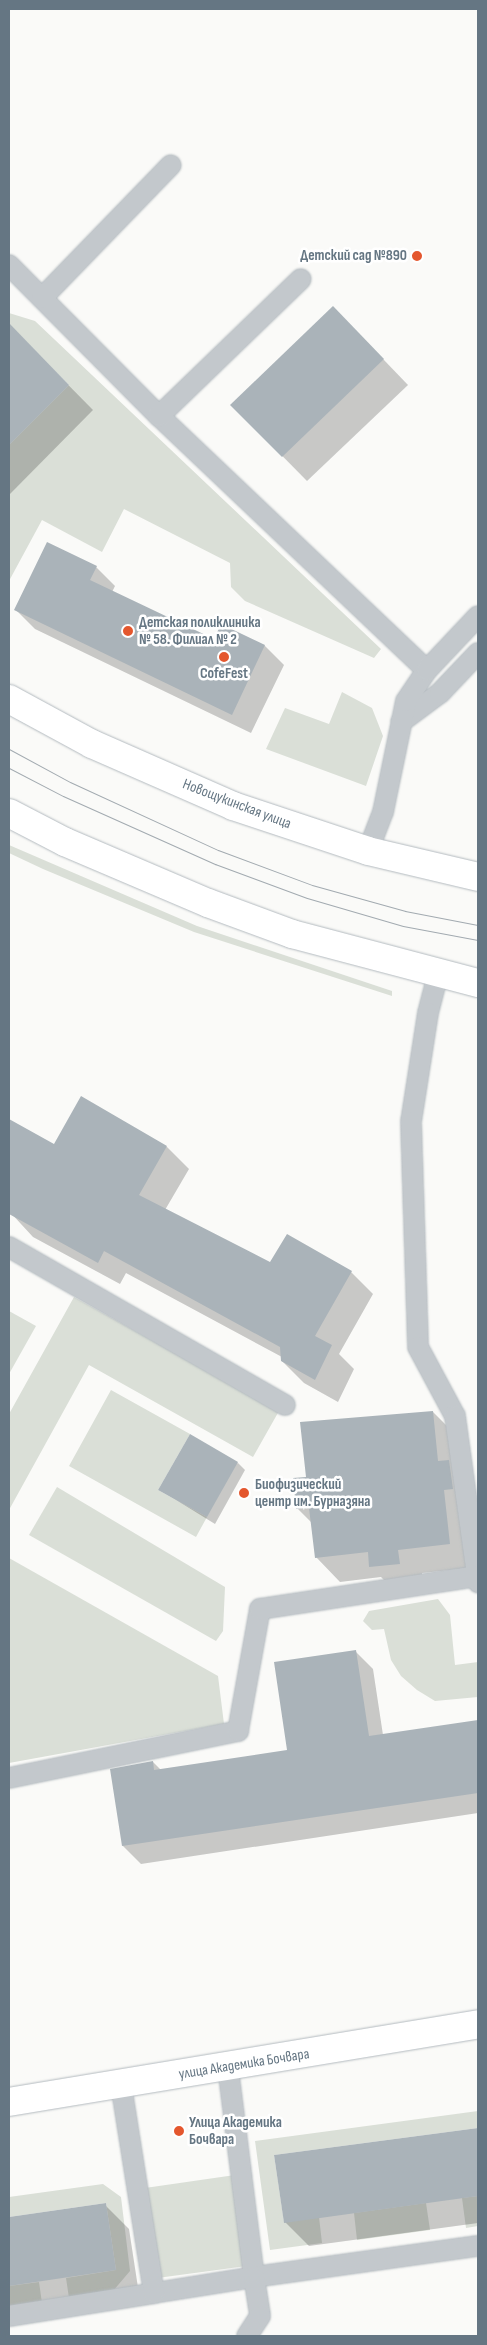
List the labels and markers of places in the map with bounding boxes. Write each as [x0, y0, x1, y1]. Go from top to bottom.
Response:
place label: Детский сад №890 [300, 247, 407, 265]
marker: Детский сад №890 [411, 250, 423, 262]
place label: Детская поликлиника № 58. Филиал № 2 [139, 613, 261, 648]
marker: Детская поликлиника № 58. Филиал № 2 [121, 624, 135, 638]
marker: CofeFest [218, 651, 230, 663]
place label: CofeFest [200, 665, 248, 683]
place label: Биофизический центр им. Бурназяна [255, 1475, 370, 1510]
marker: Биофизический центр им. Бурназяна [237, 1486, 251, 1500]
place label: Улица Академика Бочвара [189, 2113, 282, 2148]
marker: Улица Академика Бочвара [173, 2125, 185, 2137]

